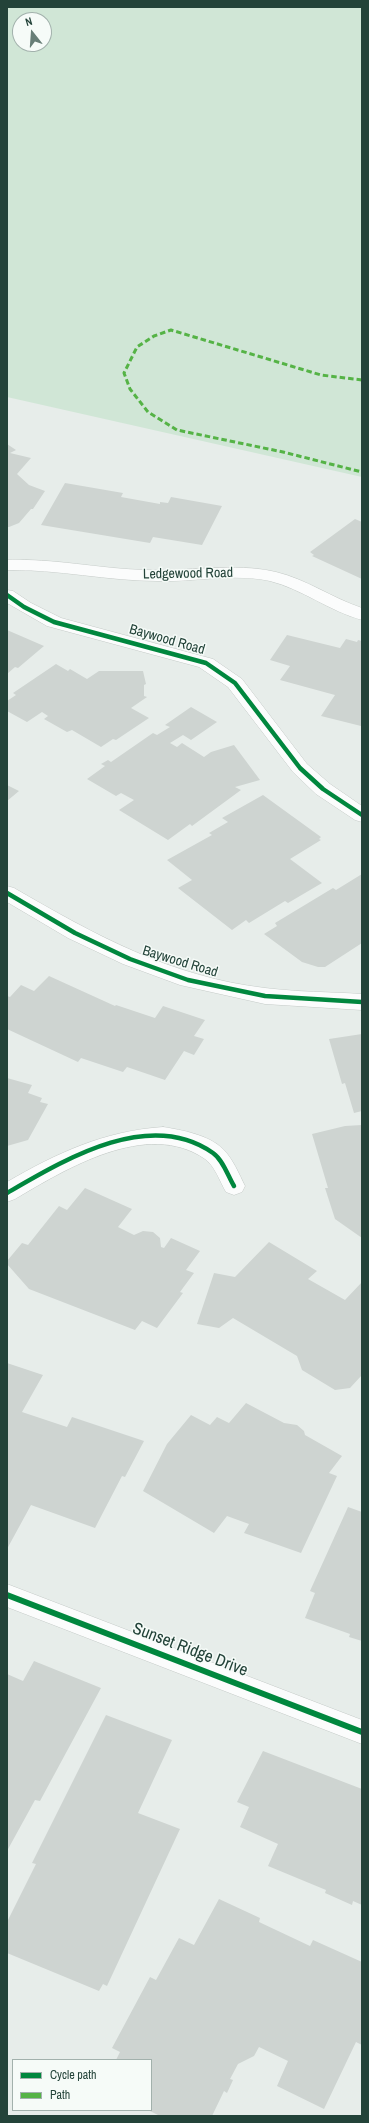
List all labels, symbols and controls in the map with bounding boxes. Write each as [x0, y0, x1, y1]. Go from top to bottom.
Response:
north arrow [12, 12, 52, 52]
text: N [24, 14, 34, 29]
street label: Ledgewood Road [143, 565, 233, 583]
street label: Baywood Road [127, 621, 207, 659]
street label: Baywood Road [140, 943, 220, 981]
street label: Sunset Ridge Drive [130, 1619, 250, 1681]
legend [12, 2059, 152, 2111]
text: Cycle path [50, 2067, 97, 2083]
text: Path [50, 2087, 70, 2103]

